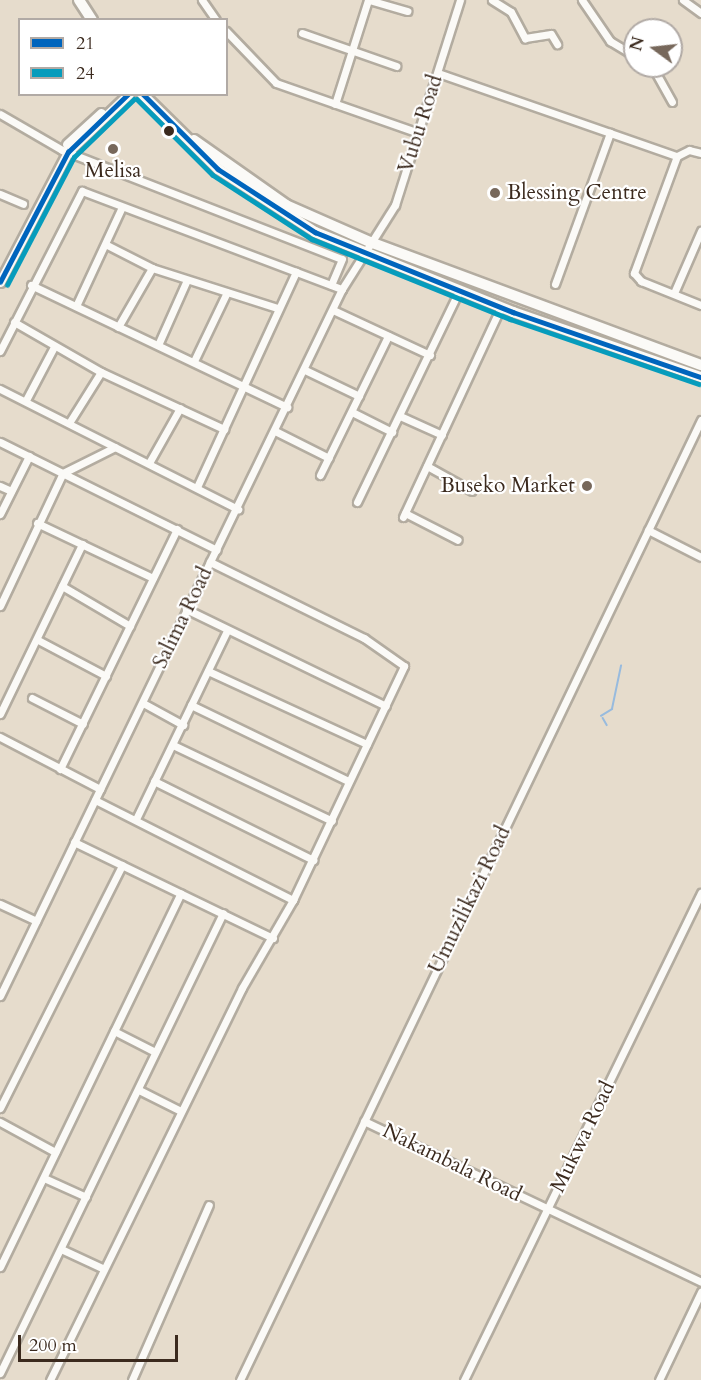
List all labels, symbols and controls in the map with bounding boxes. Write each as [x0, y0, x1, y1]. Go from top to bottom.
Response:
legend [18, 18, 228, 96]
north arrow [623, 18, 683, 78]
text: 21 [76, 31, 94, 56]
text: N [625, 34, 650, 53]
text: 24 [76, 61, 94, 86]
street label: Vubu Road [393, 72, 449, 176]
unlabelled marker [163, 125, 175, 137]
marker: Melisa [106, 142, 120, 156]
place label: Melisa [85, 158, 141, 184]
place label: Blessing Centre [507, 180, 647, 206]
marker: Blessing Centre [488, 186, 502, 200]
place label: Buseko Market [440, 473, 575, 499]
marker: Buseko Market [580, 479, 594, 493]
street label: Salima Road [148, 563, 218, 673]
street label: Umuzilikazi Road [424, 822, 516, 978]
street label: Mukwa Road [545, 1077, 621, 1197]
street label: Nakambala Road [378, 1118, 526, 1208]
scale bar [21, 1323, 182, 1361]
text: 200 m [29, 1333, 77, 1358]

